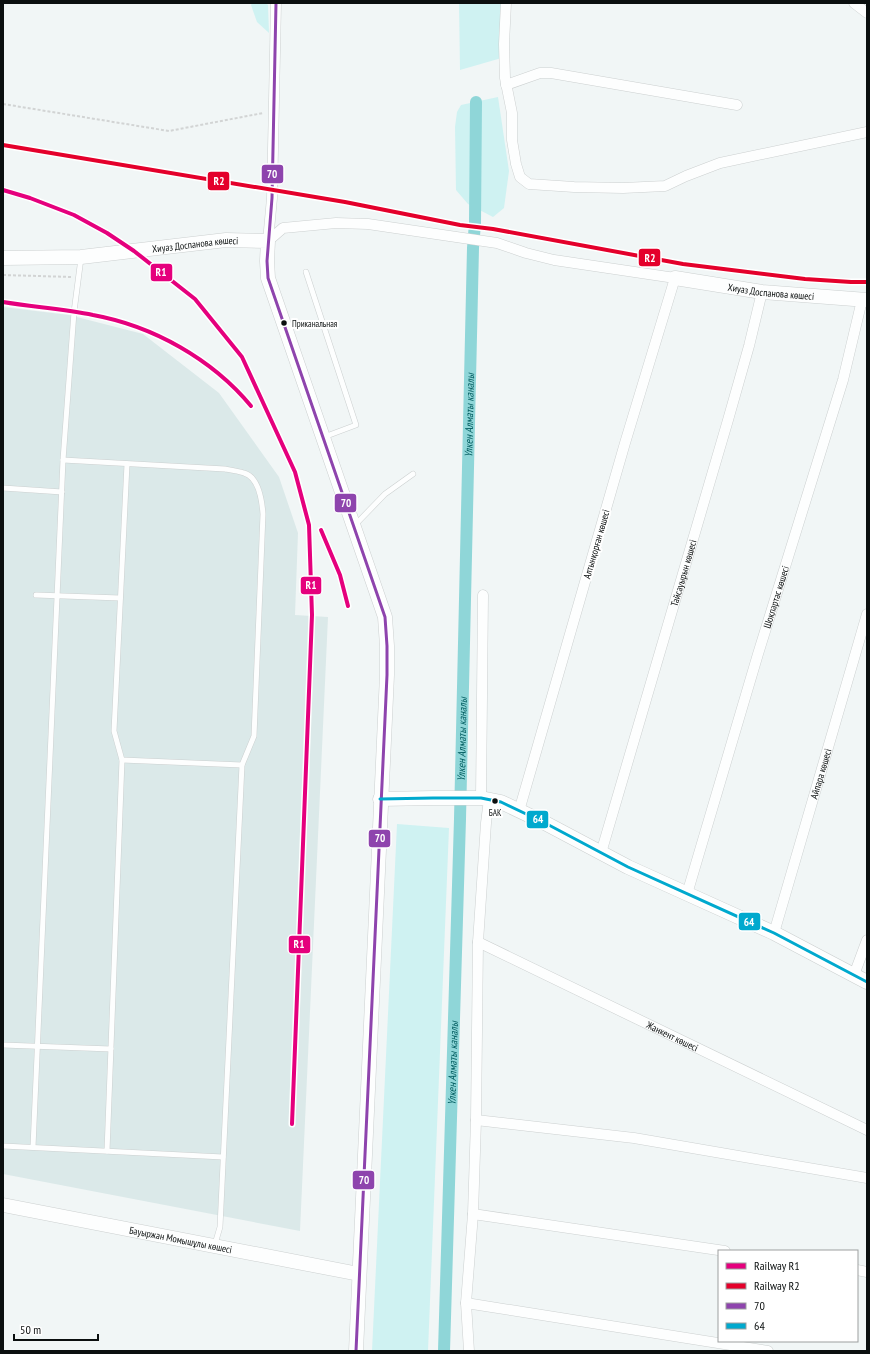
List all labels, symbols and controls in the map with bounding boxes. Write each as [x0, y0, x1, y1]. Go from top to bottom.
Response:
line badge: 70 [261, 164, 284, 184]
text: 70 [267, 167, 277, 181]
line badge: R2 [207, 171, 230, 191]
text: R2 [214, 174, 224, 188]
street label: Хиуаз Доспанова көшесі [151, 234, 239, 256]
line badge: R2 [638, 248, 661, 267]
text: R2 [645, 251, 655, 265]
line badge: R1 [150, 263, 173, 282]
text: R1 [156, 265, 166, 279]
street label: Хиуаз Доспанова көшесі [727, 281, 815, 303]
marker: Приканальная [279, 318, 289, 328]
place label: Приканальная [292, 318, 337, 329]
water label: Үлкен Алматы каналы [461, 372, 477, 458]
line badge: 70 [334, 493, 357, 513]
text: 70 [341, 496, 351, 510]
street label: Алтынқорған көшесі [580, 508, 613, 580]
street label: Тайсауырын көшесі [668, 538, 700, 608]
street label: Шоқпартас көшесі [760, 564, 792, 630]
line badge: R1 [300, 576, 322, 595]
text: R1 [306, 578, 316, 592]
water label: Үлкен Алматы каналы [454, 696, 470, 781]
street label: Айпара көшесі [807, 747, 834, 800]
marker: БАК [490, 796, 500, 806]
place label: БАК [489, 807, 502, 818]
line badge: 64 [526, 810, 549, 829]
text: 64 [533, 812, 544, 826]
line badge: 70 [368, 829, 391, 848]
text: 70 [375, 831, 385, 845]
line badge: 64 [738, 912, 761, 931]
text: 64 [744, 915, 755, 929]
line badge: R1 [288, 935, 311, 954]
text: R1 [294, 937, 304, 951]
street label: Жанкент көшесі [643, 1018, 700, 1055]
water label: Үлкен Алматы каналы [444, 1020, 461, 1105]
line badge: 70 [352, 1170, 375, 1190]
text: 70 [359, 1173, 369, 1187]
street label: Бауыржан Момышұлы көшесі [128, 1224, 233, 1256]
legend [718, 1250, 858, 1342]
text: Railway R1 [754, 1258, 800, 1273]
text: Railway R2 [754, 1278, 800, 1293]
text: 70 [754, 1298, 765, 1313]
scale bar [14, 1316, 98, 1342]
text: 64 [754, 1318, 765, 1333]
text: 50 m [20, 1322, 41, 1337]

